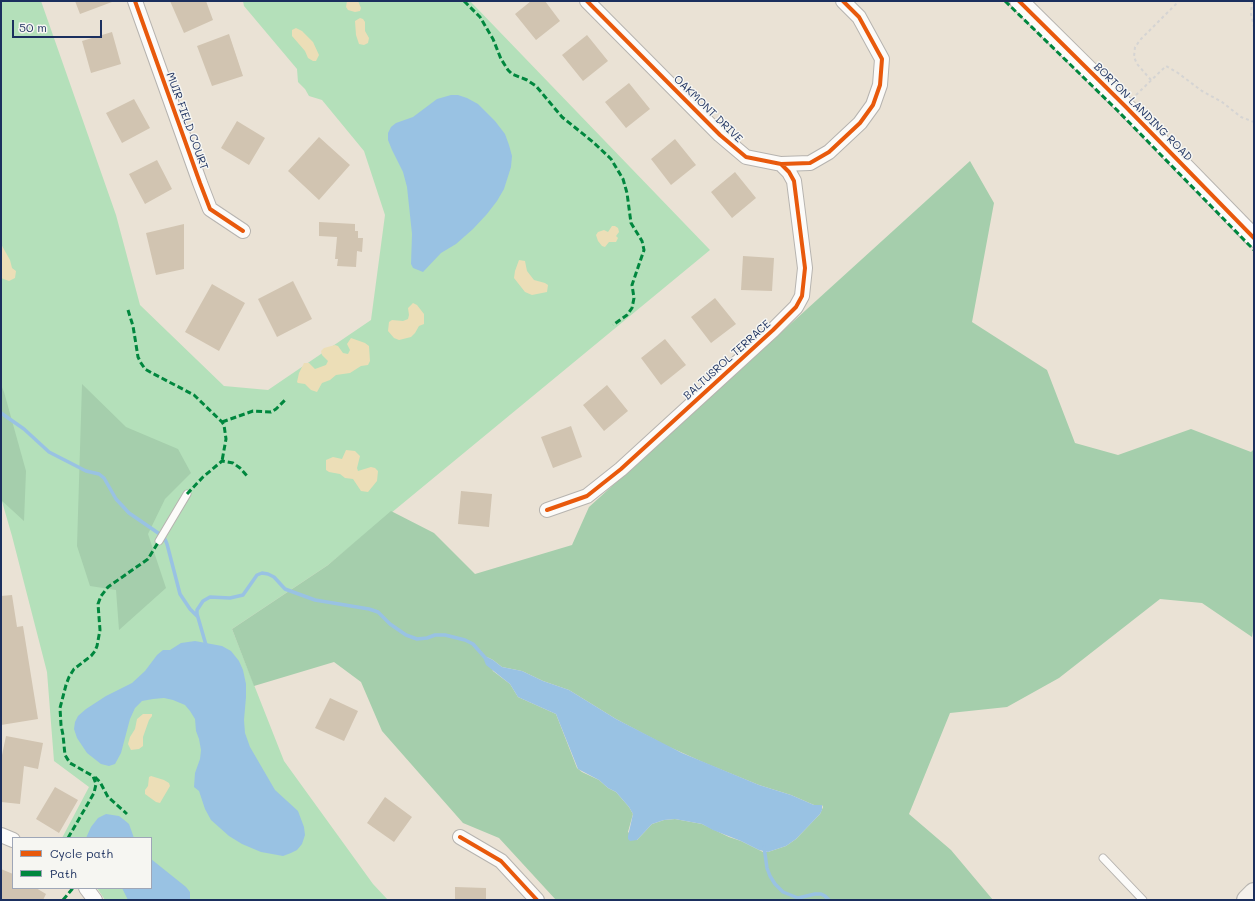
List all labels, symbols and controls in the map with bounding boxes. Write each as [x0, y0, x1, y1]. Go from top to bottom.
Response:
scale bar [14, 12, 104, 38]
text: 50 m [19, 19, 47, 35]
street label: BORTON LANDING ROAD [1091, 60, 1195, 164]
street label: MUIR FIELD COURT [163, 70, 211, 172]
street label: OAKMONT DRIVE [671, 73, 745, 145]
street label: BALTUSROL TERRACE [681, 317, 773, 403]
legend [12, 837, 152, 889]
text: Cycle path [50, 845, 113, 861]
text: Path [50, 865, 77, 881]

